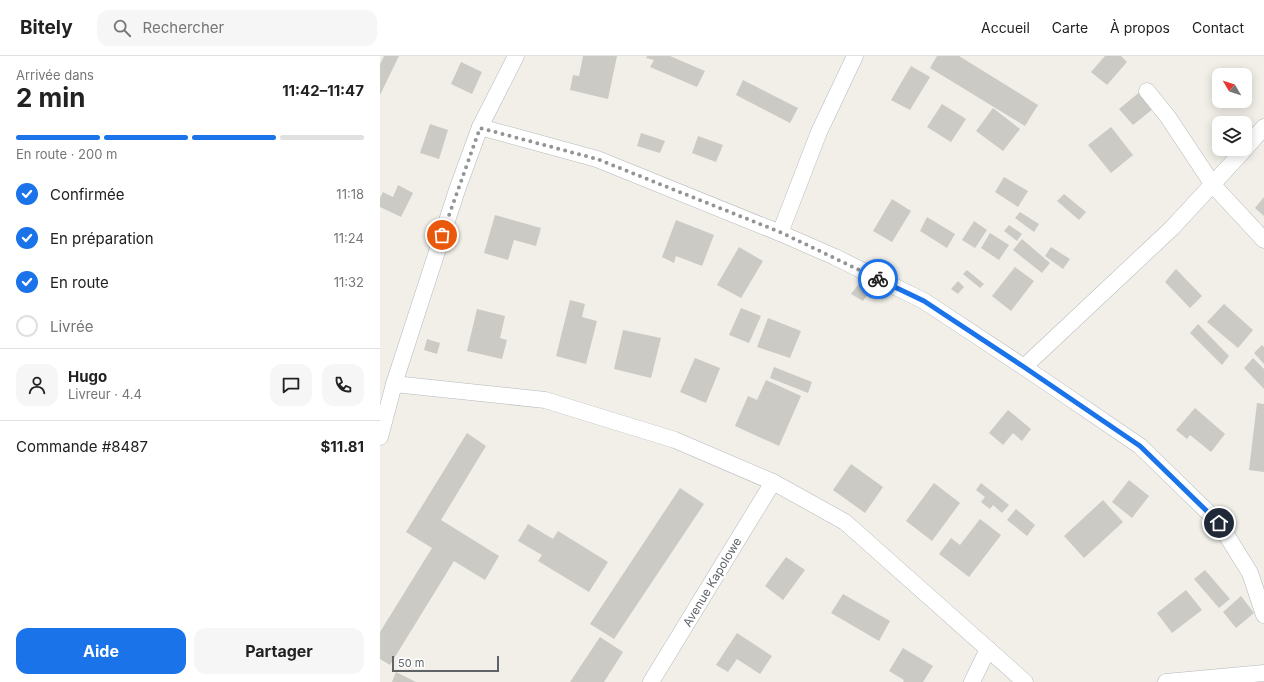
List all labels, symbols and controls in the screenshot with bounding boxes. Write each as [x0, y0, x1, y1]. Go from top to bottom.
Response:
search box [97, 10, 377, 46]
text: Bitely [20, 16, 73, 39]
icon: search [111, 17, 133, 39]
text: Rechercher [143, 18, 224, 37]
text: Accueil [981, 19, 1030, 36]
text: Carte [1052, 19, 1088, 36]
text: À propos [1110, 19, 1170, 36]
text: Contact [1192, 19, 1244, 36]
text: Arrivée dans [16, 67, 94, 83]
north arrow [1212, 68, 1252, 108]
map controls [1212, 68, 1252, 156]
text: 11:42–11:47 [282, 81, 364, 100]
text: 2 min [16, 82, 86, 113]
button: layers [1212, 116, 1252, 156]
text: En route · 200 m [16, 146, 117, 162]
icon: check [16, 183, 38, 205]
text: Confirmée [50, 185, 125, 204]
text: 11:18 [336, 186, 364, 202]
pin [425, 218, 459, 252]
icon: bag [431, 224, 453, 246]
icon: check [16, 227, 38, 249]
text: En préparation [50, 229, 154, 248]
text: 11:24 [334, 230, 364, 246]
courier [858, 259, 898, 299]
icon: bike [867, 268, 889, 290]
icon: check [16, 271, 38, 293]
text: En route [50, 273, 109, 292]
text: 11:32 [334, 274, 364, 290]
text: Livrée [50, 317, 93, 336]
button: person [16, 364, 58, 406]
button: chat [270, 364, 312, 406]
button: phone [322, 364, 364, 406]
text: Hugo [68, 367, 107, 386]
text: Livreur · 4.4 [68, 386, 142, 402]
text: Commande #8487 [16, 437, 148, 456]
text: $11.81 [320, 437, 364, 456]
pin [1202, 506, 1236, 540]
icon: home [1208, 512, 1230, 534]
street label: Avenue Kapolowe [679, 535, 745, 629]
button: Aide [16, 628, 186, 674]
button: Partager [194, 628, 364, 674]
scale bar [392, 654, 499, 673]
text: 50 m [398, 656, 424, 670]

